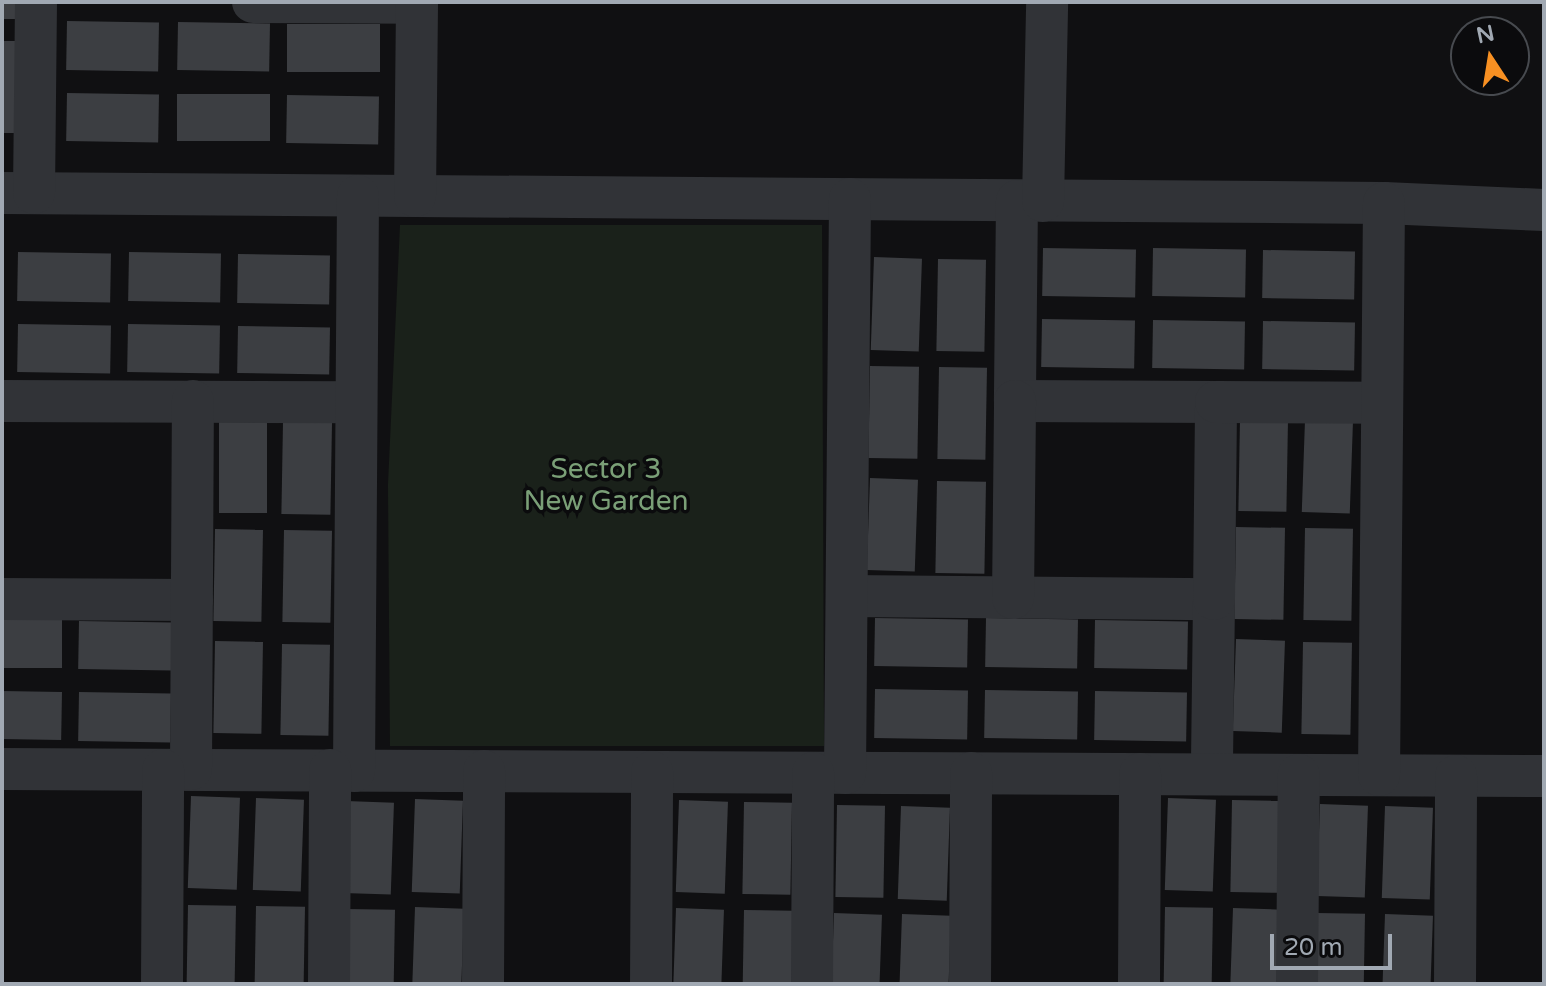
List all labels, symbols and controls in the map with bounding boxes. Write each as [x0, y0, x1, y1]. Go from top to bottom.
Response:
north arrow [1450, 16, 1530, 96]
text: N [1474, 20, 1497, 49]
park label: Sector 3 New Garden [523, 452, 689, 518]
scale bar [1274, 918, 1396, 968]
text: 20 m [1284, 933, 1342, 962]

